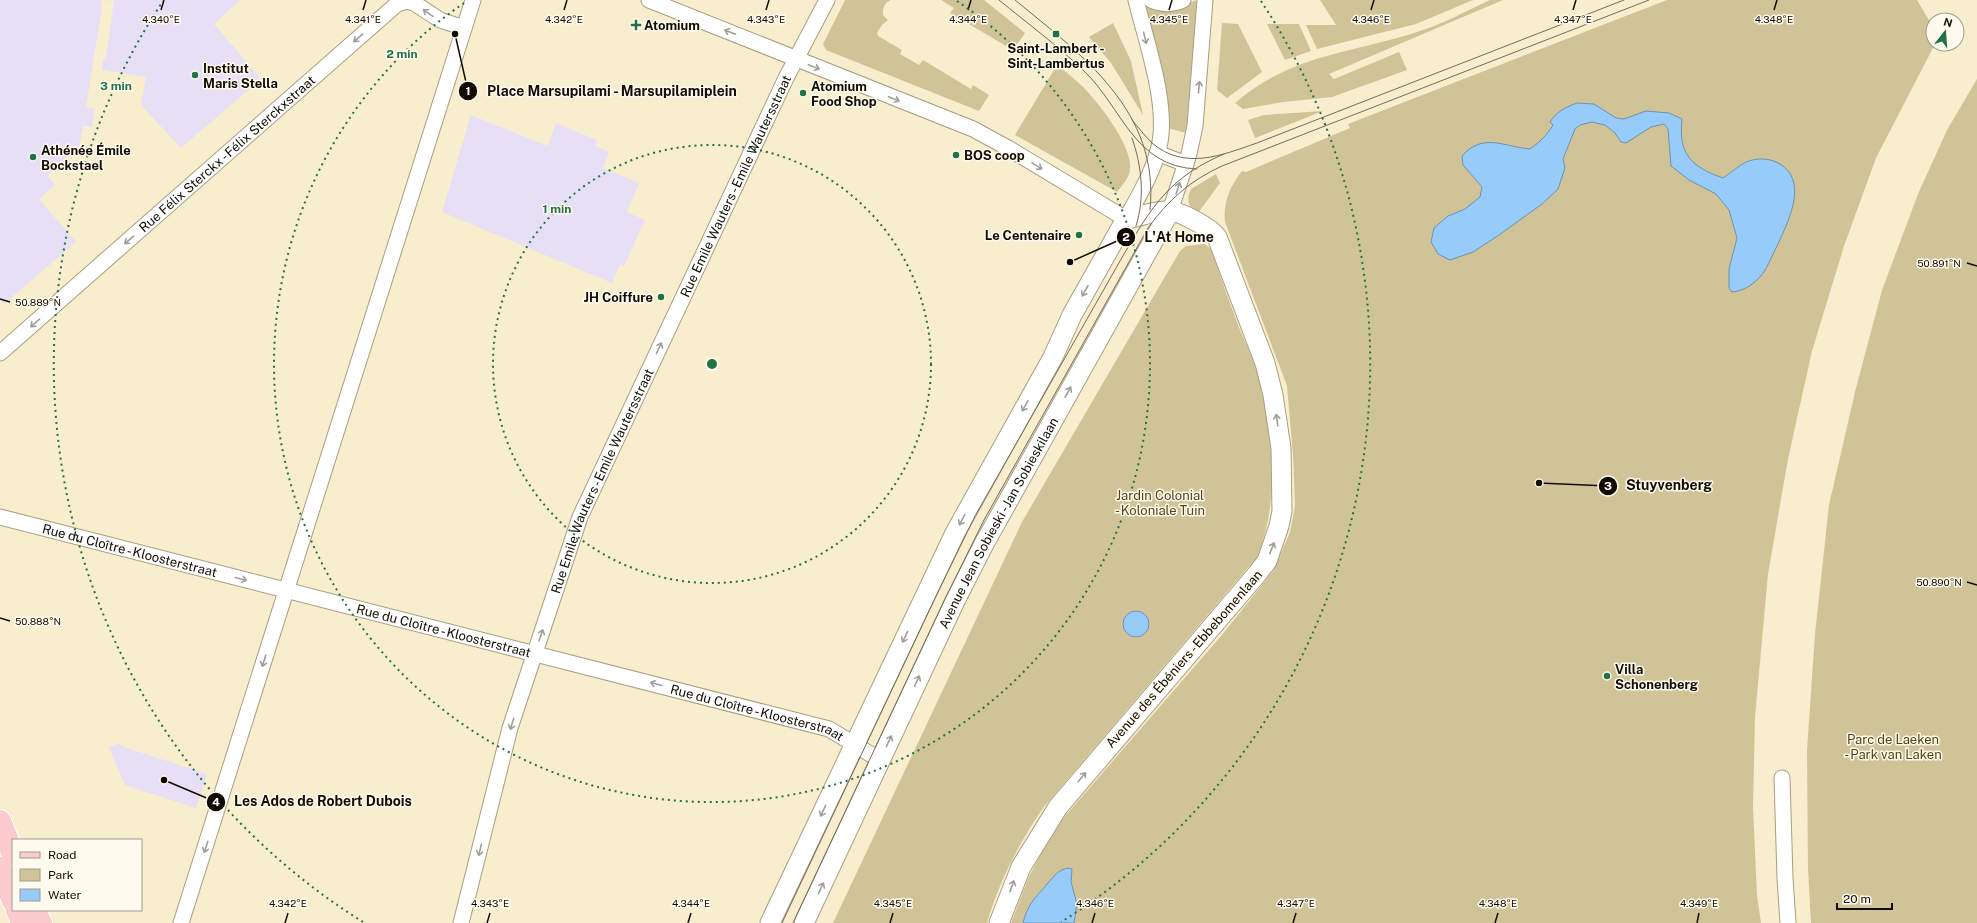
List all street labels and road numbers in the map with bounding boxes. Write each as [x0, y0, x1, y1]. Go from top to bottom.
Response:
street label: Rue Félix Sterckx - Félix Sterckxstraat [136, 72, 318, 235]
street label: Rue Emile Wauters - Emile Wautersstraat [677, 73, 794, 299]
street label: Rue Emile Wauters - Emile Wautersstraat [548, 366, 656, 595]
street label: Avenue Jean Sobieski - Jan Sobieskilaan [936, 414, 1061, 631]
street label: Rue du Cloître - Kloosterstraat [41, 521, 219, 580]
street label: Avenue des Ébéniers - Ebbebomenlaan [1102, 566, 1265, 751]
street label: Rue du Cloître - Kloosterstraat [355, 601, 533, 660]
street label: Rue du Cloître - Kloosterstraat [669, 681, 847, 744]

